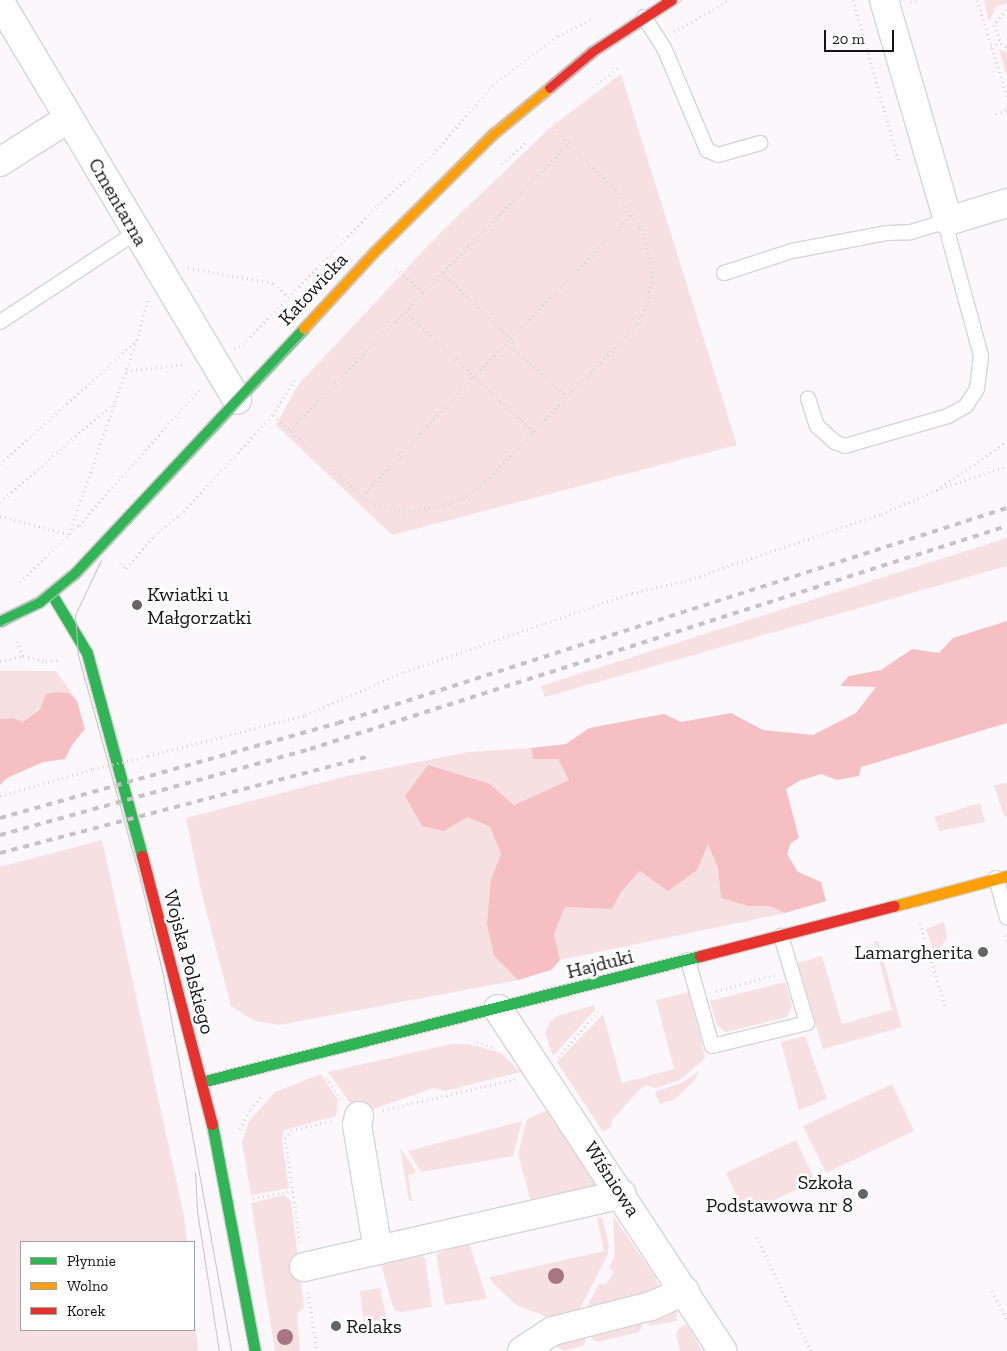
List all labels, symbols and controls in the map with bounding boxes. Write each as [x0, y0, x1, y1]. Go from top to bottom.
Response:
scale bar [827, 20, 897, 52]
text: 20 m [832, 30, 865, 48]
street label: Cmentarna [83, 154, 153, 250]
street label: Katowicka [273, 248, 353, 330]
place label: Kwiatki u Małgorzatki [147, 582, 252, 629]
marker: Kwiatki u Małgorzatki [131, 599, 143, 611]
street label: Wojska Polskiego [158, 887, 220, 1037]
place label: Lamargherita [854, 940, 973, 964]
street label: Hajduki [564, 944, 636, 984]
marker: Lamargherita [977, 946, 989, 958]
street label: Wiśniowa [579, 1137, 645, 1221]
place label: Szkoła Podstawowa nr 8 [705, 1170, 853, 1217]
marker: Szkoła Podstawowa nr 8 [857, 1188, 869, 1200]
legend [20, 1241, 195, 1331]
text: Płynnie [67, 1252, 116, 1270]
text: Wolno [67, 1277, 108, 1295]
text: Korek [67, 1302, 105, 1320]
place label: Relaks [346, 1314, 402, 1338]
marker: Relaks [330, 1320, 342, 1332]

